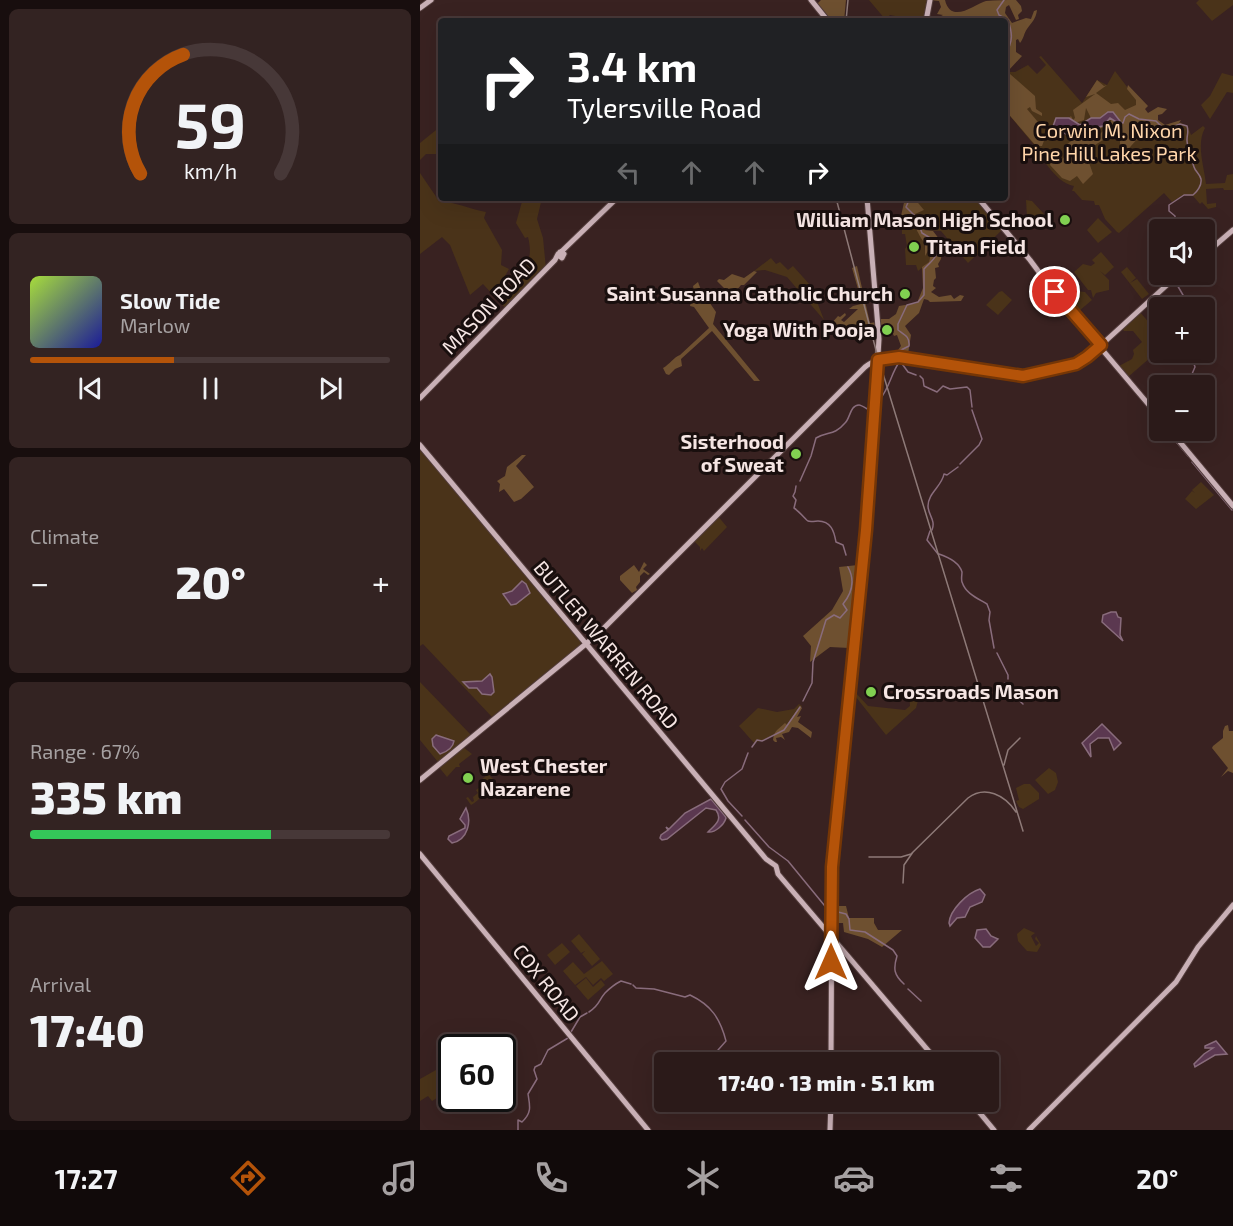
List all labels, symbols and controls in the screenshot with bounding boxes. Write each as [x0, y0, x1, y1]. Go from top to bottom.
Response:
text: 3.4 km [567, 40, 697, 90]
icon: right [468, 42, 546, 120]
text: 59 [174, 86, 246, 161]
text: Tylersville Road [567, 91, 762, 123]
park label: Corwin M. Nixon Pine Hill Lakes Park [1021, 118, 1197, 165]
icon: left [612, 156, 645, 189]
icon: ahead [675, 156, 708, 189]
icon: ahead [738, 156, 771, 189]
icon: right [801, 156, 834, 189]
text: km/h [183, 158, 237, 183]
place label: William Mason High School [796, 207, 1053, 231]
marker: William Mason High School [1058, 213, 1072, 227]
map controls [1149, 219, 1215, 441]
button: sound [1149, 219, 1215, 285]
place label: Titan Field [926, 234, 1026, 258]
marker: Titan Field [907, 240, 921, 254]
street label: MASON ROAD [436, 252, 540, 358]
pin [1029, 266, 1080, 317]
icon: arrive [1038, 275, 1071, 308]
place label: Saint Susanna Catholic Church [606, 281, 893, 305]
text: Slow Tide [120, 287, 220, 313]
marker: Saint Susanna Catholic Church [898, 287, 912, 301]
button: + [1149, 297, 1215, 363]
text: Marlow [120, 313, 190, 337]
place label: Yoga With Pooja [723, 317, 875, 341]
marker: Yoga With Pooja [880, 323, 894, 337]
icon: previous [74, 372, 107, 405]
icon: pause [194, 372, 227, 405]
icon: next [314, 372, 347, 405]
button: − [1149, 375, 1215, 441]
place label: Sisterhood of Sweat [681, 429, 784, 476]
marker: Sisterhood of Sweat [789, 447, 803, 461]
text: Climate [30, 524, 99, 548]
text: 20° [175, 554, 246, 608]
street label: BUTLER WARREN ROAD [529, 555, 684, 733]
text: − [30, 562, 49, 602]
text: + [372, 562, 390, 602]
place label: Crossroads Mason [883, 679, 1059, 703]
marker: Crossroads Mason [864, 685, 878, 699]
text: Range · 67% [30, 739, 140, 763]
place label: West Chester Nazarene [480, 753, 608, 800]
text: 335 km [30, 769, 183, 823]
marker: West Chester Nazarene [461, 771, 475, 785]
position arrow [799, 930, 863, 994]
street label: COX ROAD [508, 939, 585, 1026]
text: Arrival [30, 972, 91, 996]
text: 17:40 [30, 1002, 145, 1056]
speed limit sign: 60 [438, 1034, 516, 1112]
text: 17:40 · 13 min · 5.1 km [718, 1069, 935, 1095]
icon: directions [227, 1157, 269, 1199]
icon: music [379, 1157, 421, 1199]
icon: phone [530, 1157, 572, 1199]
icon: climate [682, 1157, 724, 1199]
icon: car [833, 1157, 875, 1199]
icon: filters [985, 1157, 1027, 1199]
text: 17:27 [55, 1162, 118, 1194]
text: 20° [1136, 1162, 1178, 1194]

